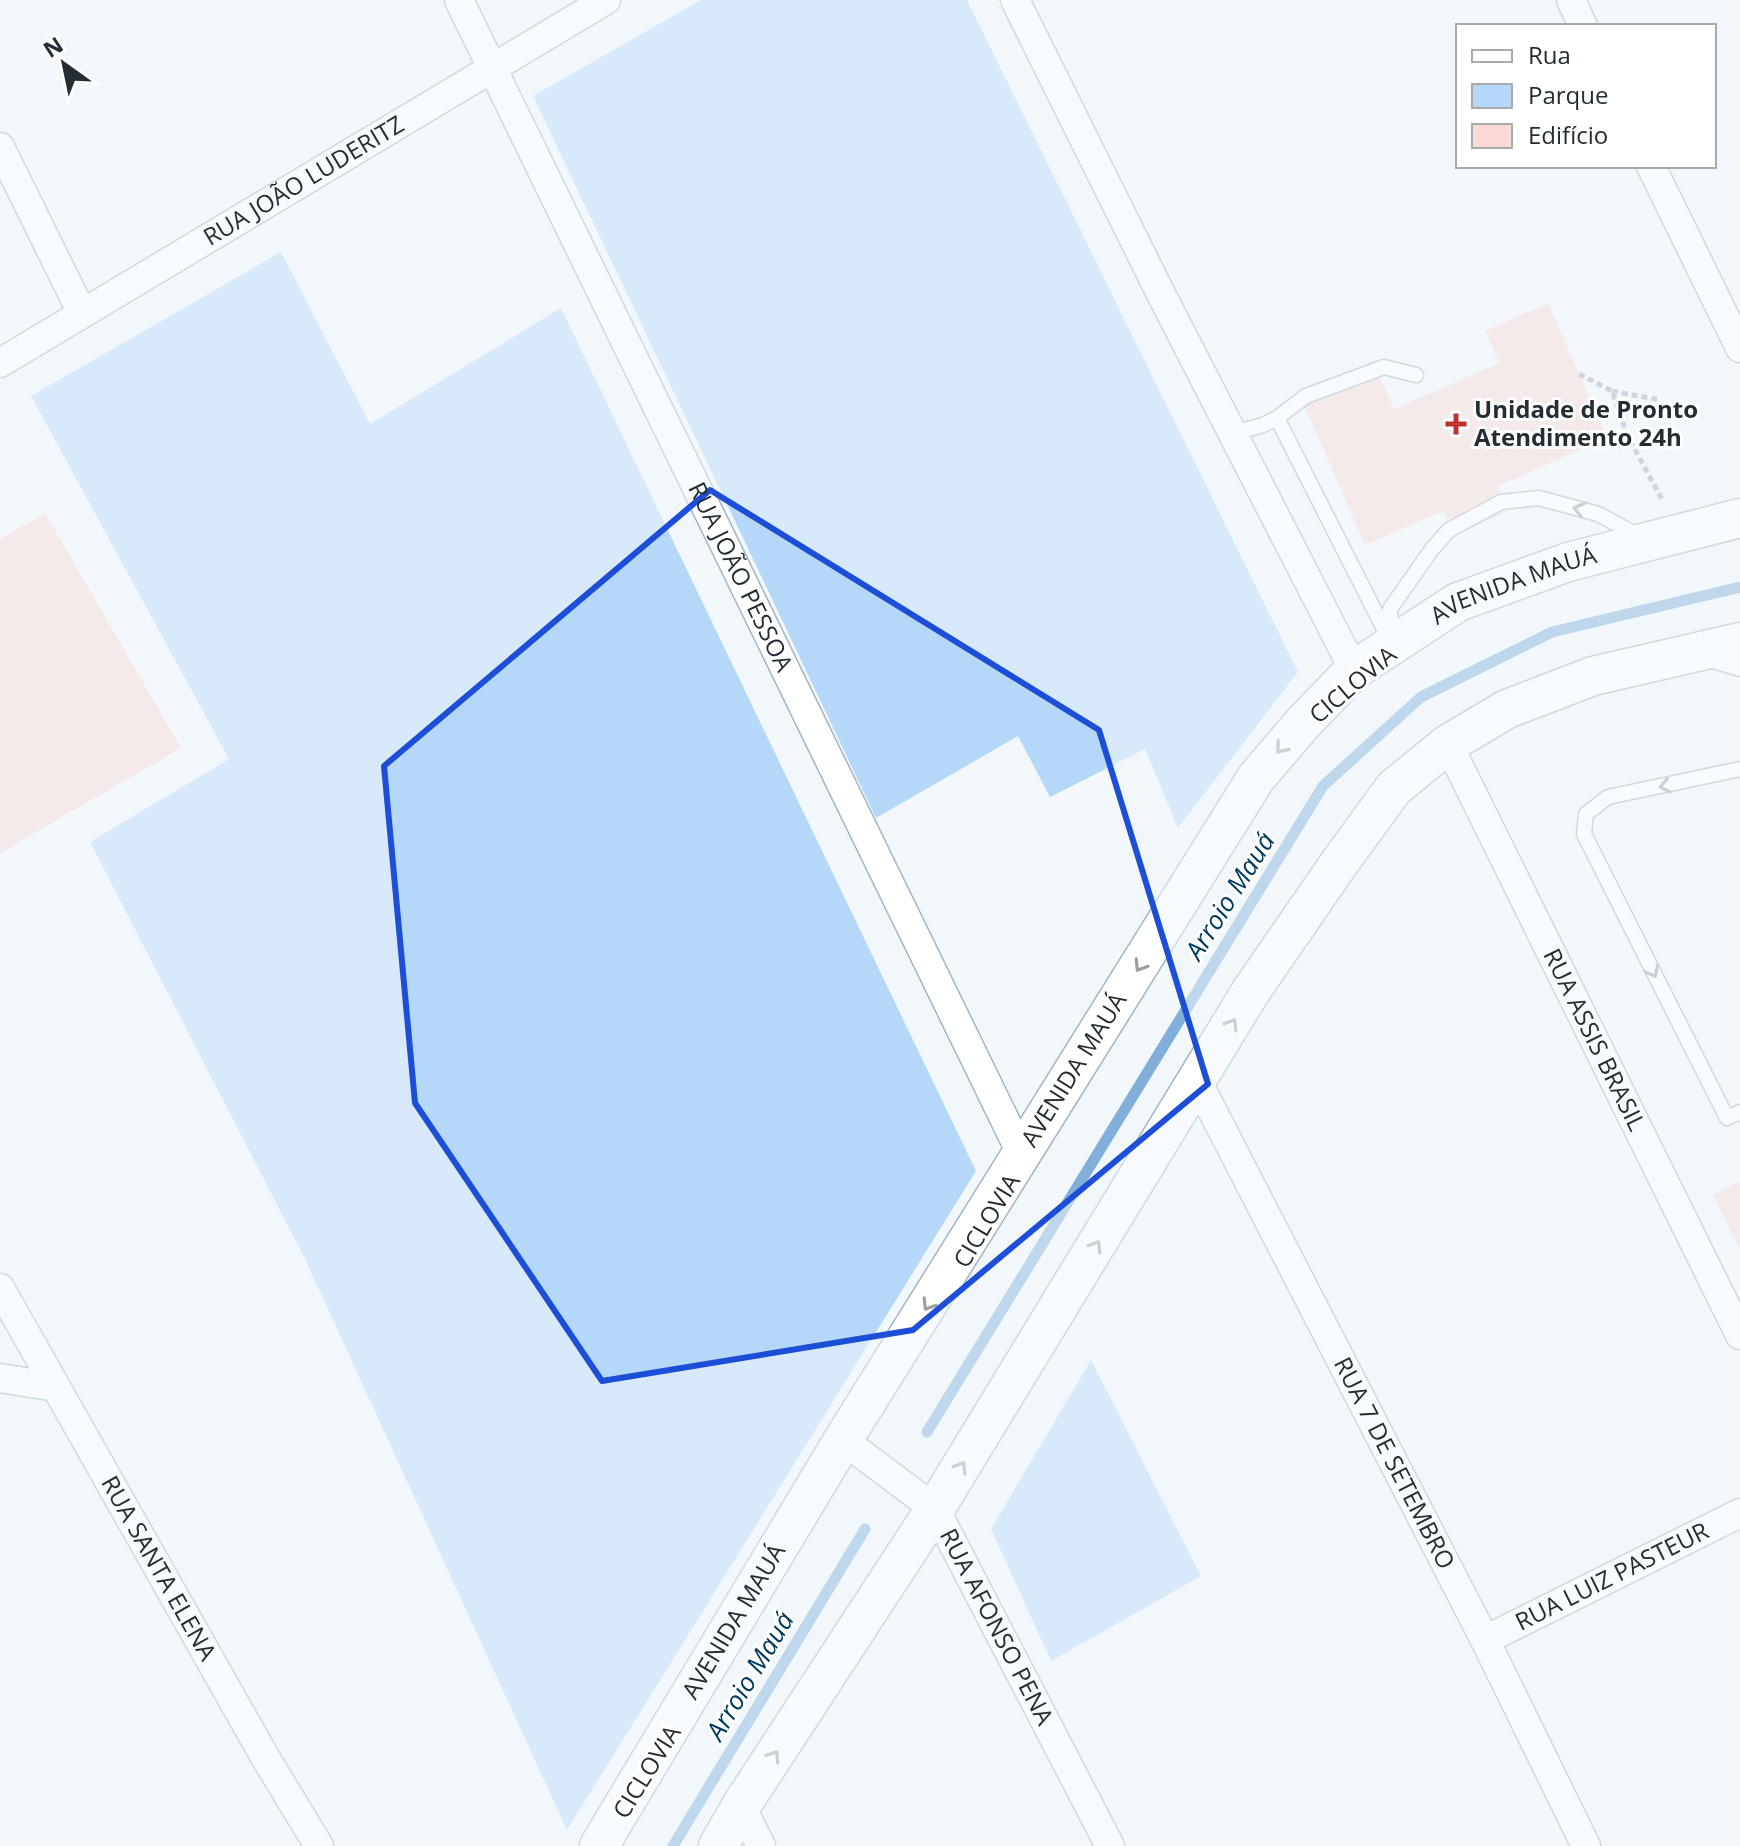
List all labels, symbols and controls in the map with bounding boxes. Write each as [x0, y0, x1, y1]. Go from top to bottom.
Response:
north arrow [24, 24, 104, 104]
legend [1456, 24, 1716, 168]
text: N [37, 29, 68, 64]
text: Rua [1528, 38, 1571, 71]
text: Parque [1528, 78, 1608, 111]
street label: RUA JOÃO LUDERITZ [197, 107, 409, 253]
text: Edifício [1528, 118, 1608, 151]
place label: Unidade de Pronto Atendimento 24h [1474, 392, 1698, 453]
marker: Unidade de Pronto Atendimento 24h [1445, 413, 1467, 435]
street label: RUA JOÃO PESSOA [681, 476, 802, 677]
one-way arrow [1573, 502, 1587, 518]
street label: AVENIDA MAUÁ [1423, 537, 1600, 631]
street label: CICLOVIA [1301, 637, 1403, 730]
one-way arrow [1276, 739, 1291, 754]
one-way arrow [1658, 776, 1671, 793]
water label: Arroio Mauá [1175, 825, 1283, 968]
street label: RUA ASSIS BRASIL [1537, 943, 1654, 1136]
one-way arrow [1134, 957, 1149, 972]
one-way arrow [1644, 963, 1659, 978]
street label: AVENIDA MAUÁ [1012, 985, 1134, 1152]
one-way arrow [1222, 1018, 1238, 1033]
street label: CICLOVIA [945, 1166, 1027, 1273]
one-way arrow [1087, 1240, 1102, 1255]
one-way arrow [922, 1296, 937, 1311]
street label: RUA 7 DE SETEMBRO [1327, 1351, 1464, 1574]
one-way arrow [951, 1461, 966, 1476]
street label: RUA SANTA ELENA [94, 1469, 225, 1667]
street label: RUA LUIZ PASTEUR [1509, 1513, 1714, 1637]
street label: RUA AFONSO PENA [933, 1522, 1063, 1731]
street label: AVENIDA MAUÁ [673, 1536, 793, 1705]
water label: Arroio Mauá [696, 1604, 802, 1748]
street label: CICLOVIA [604, 1718, 688, 1824]
one-way arrow [764, 1750, 779, 1765]

